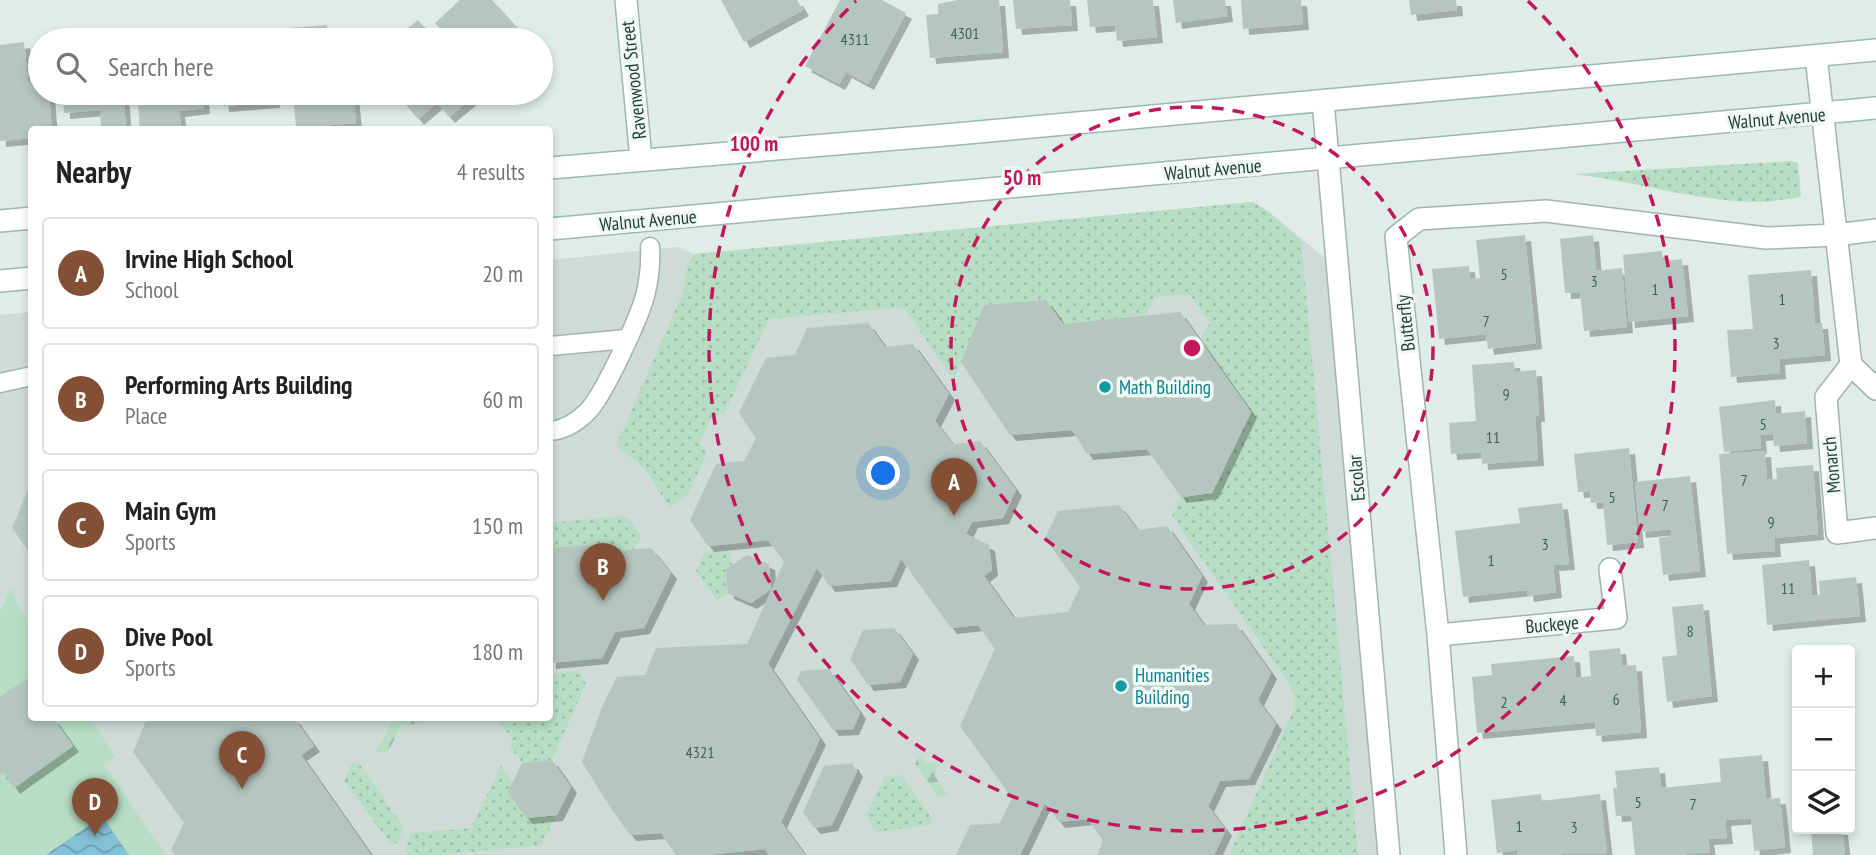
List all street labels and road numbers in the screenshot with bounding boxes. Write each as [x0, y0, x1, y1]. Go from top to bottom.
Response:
street label: Ravenwood Street [615, 19, 651, 141]
street label: Walnut Avenue [1727, 102, 1827, 134]
street label: Walnut Avenue [1163, 153, 1263, 185]
street label: Walnut Avenue [598, 204, 698, 236]
street label: Butterfly [1390, 293, 1420, 352]
street label: Monarch [1817, 436, 1845, 494]
street label: Escolar [1342, 453, 1370, 502]
street label: Buckeye [1524, 610, 1580, 638]

